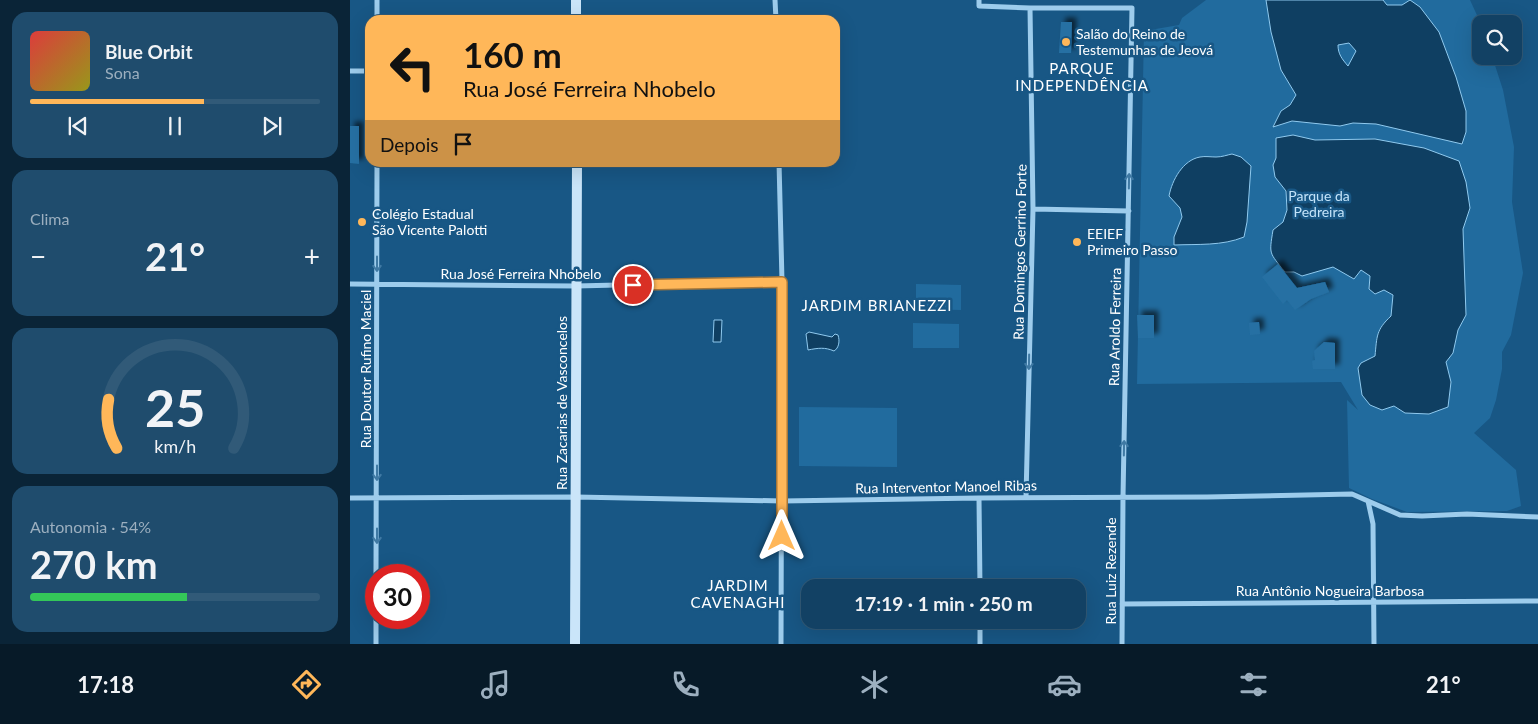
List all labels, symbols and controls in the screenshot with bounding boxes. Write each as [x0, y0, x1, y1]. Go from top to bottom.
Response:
map controls [1472, 15, 1522, 65]
button: search [1472, 15, 1522, 65]
place label: Salão do Reino de Testemunhas de Jeová [1076, 25, 1213, 58]
text: 160 m [463, 33, 562, 75]
icon: left [380, 35, 445, 100]
marker: Salão do Reino de Testemunhas de Jeová [1060, 36, 1072, 48]
text: Blue Orbit [105, 40, 193, 63]
district label: PARQUE INDEPENDÊNCIA [1015, 59, 1149, 94]
text: Sona [105, 63, 140, 82]
text: Rua José Ferreira Nhobelo [463, 75, 716, 102]
icon: previous [64, 112, 92, 140]
icon: pause [161, 112, 189, 140]
icon: next [258, 112, 286, 140]
icon: arrive [449, 130, 477, 158]
text: Depois [380, 133, 439, 156]
street label: Rua Domingos Gerrino Forte [1009, 164, 1030, 340]
one-way arrow [1124, 173, 1134, 190]
park label: Parque da Pedreira [1288, 187, 1350, 220]
place label: Colégio Estadual São Vicente Palotti [372, 205, 487, 238]
text: Clima [30, 209, 69, 228]
marker: Colégio Estadual São Vicente Palotti [356, 216, 368, 228]
place label: EEIEF Primeiro Passo [1087, 225, 1178, 258]
text: 21° [145, 233, 205, 279]
marker: EEIEF Primeiro Passo [1071, 236, 1083, 248]
text: − [30, 239, 46, 273]
text: + [304, 239, 320, 273]
one-way arrow [372, 255, 382, 271]
pin [612, 264, 654, 306]
street label: Rua José Ferreira Nhobelo [441, 265, 601, 282]
street label: Rua Aroldo Ferreira [1105, 268, 1124, 386]
icon: arrive [619, 271, 647, 299]
street label: Rua Doutor Rufino Maciel [357, 290, 374, 448]
district label: JARDIM BRIANEZZI [802, 296, 952, 314]
street label: Rua Zacarias de Vasconcelos [553, 316, 570, 490]
one-way arrow [1025, 354, 1034, 370]
text: 25 [145, 376, 205, 438]
text: km/h [154, 435, 196, 457]
one-way arrow [1119, 441, 1129, 457]
one-way arrow [372, 465, 382, 481]
street label: Rua Interventor Manoel Ribas [855, 476, 1037, 497]
position arrow [755, 509, 807, 561]
text: Autonomia · 54% [30, 517, 151, 536]
street label: Rua Luiz Rezende [1102, 517, 1119, 625]
one-way arrow [372, 528, 382, 544]
text: 270 km [30, 541, 158, 587]
speed limit sign: 30 [365, 564, 430, 629]
district label: JARDIM CAVENAGHI [690, 576, 786, 611]
street label: Rua Antônio Nogueira Barbosa [1236, 582, 1424, 599]
text: 17:19 · 1 min · 250 m [854, 592, 1033, 615]
icon: directions [289, 667, 324, 702]
icon: music [478, 667, 513, 702]
icon: phone [668, 667, 703, 702]
icon: climate [857, 667, 892, 702]
icon: car [1047, 667, 1082, 702]
icon: filters [1236, 667, 1271, 702]
text: 17:18 [77, 671, 134, 698]
text: 21° [1426, 671, 1461, 698]

